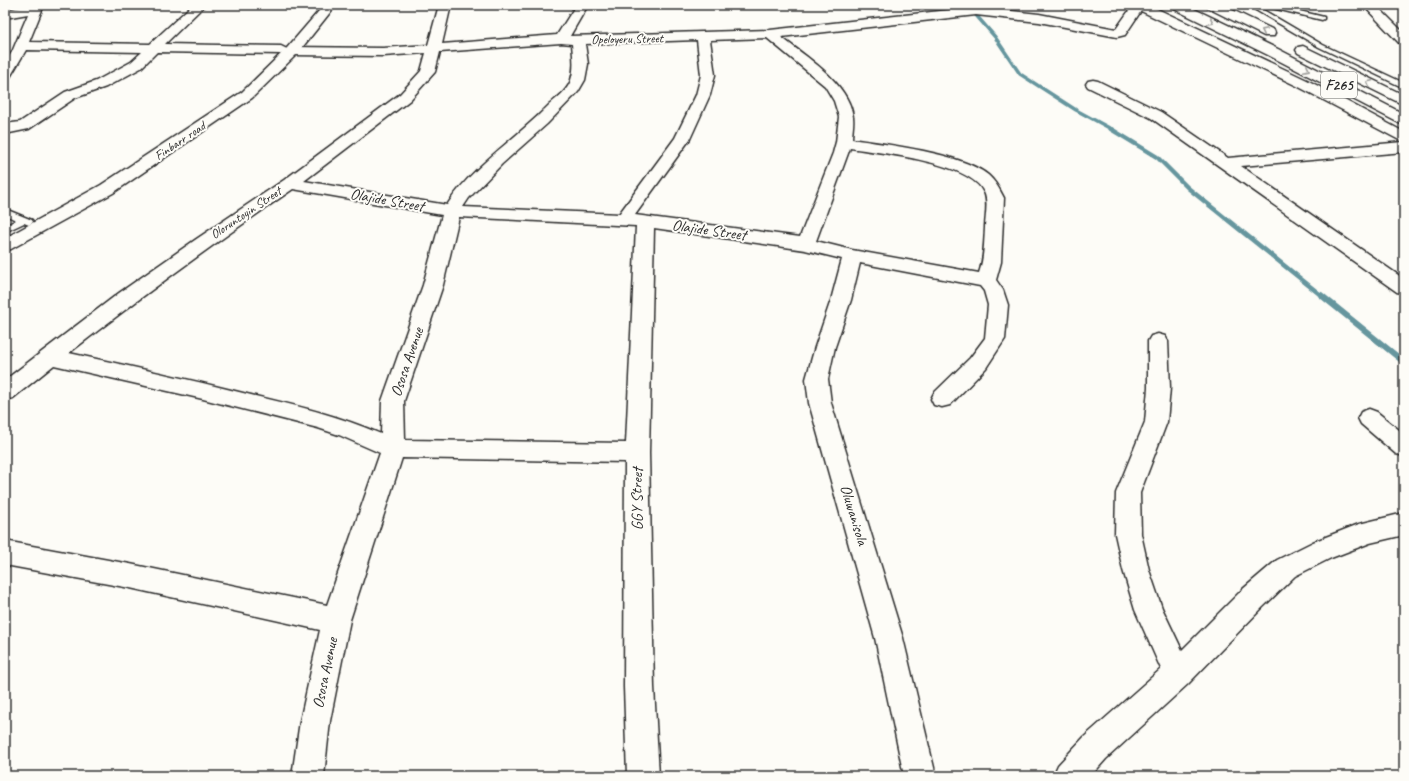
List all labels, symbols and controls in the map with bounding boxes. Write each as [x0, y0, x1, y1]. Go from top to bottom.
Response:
one-way arrow [1206, 17, 1214, 25]
one-way arrow [1261, 28, 1268, 36]
street label: Opeloyeru Street [591, 30, 665, 48]
one-way arrow [1303, 65, 1311, 72]
road number: F265 [1321, 72, 1357, 98]
one-way arrow [1366, 81, 1373, 88]
street label: Finbarr road [152, 117, 210, 164]
street label: Oloruntoyin Street [208, 183, 286, 243]
street label: Olajide Street [349, 184, 428, 217]
street label: Olajide Street [671, 215, 750, 245]
street label: Ososa Avenue [386, 323, 429, 399]
street label: GGY Street [627, 465, 647, 530]
street label: Oluwanisola [835, 482, 873, 549]
street label: Ososa Avenue [308, 634, 343, 710]

